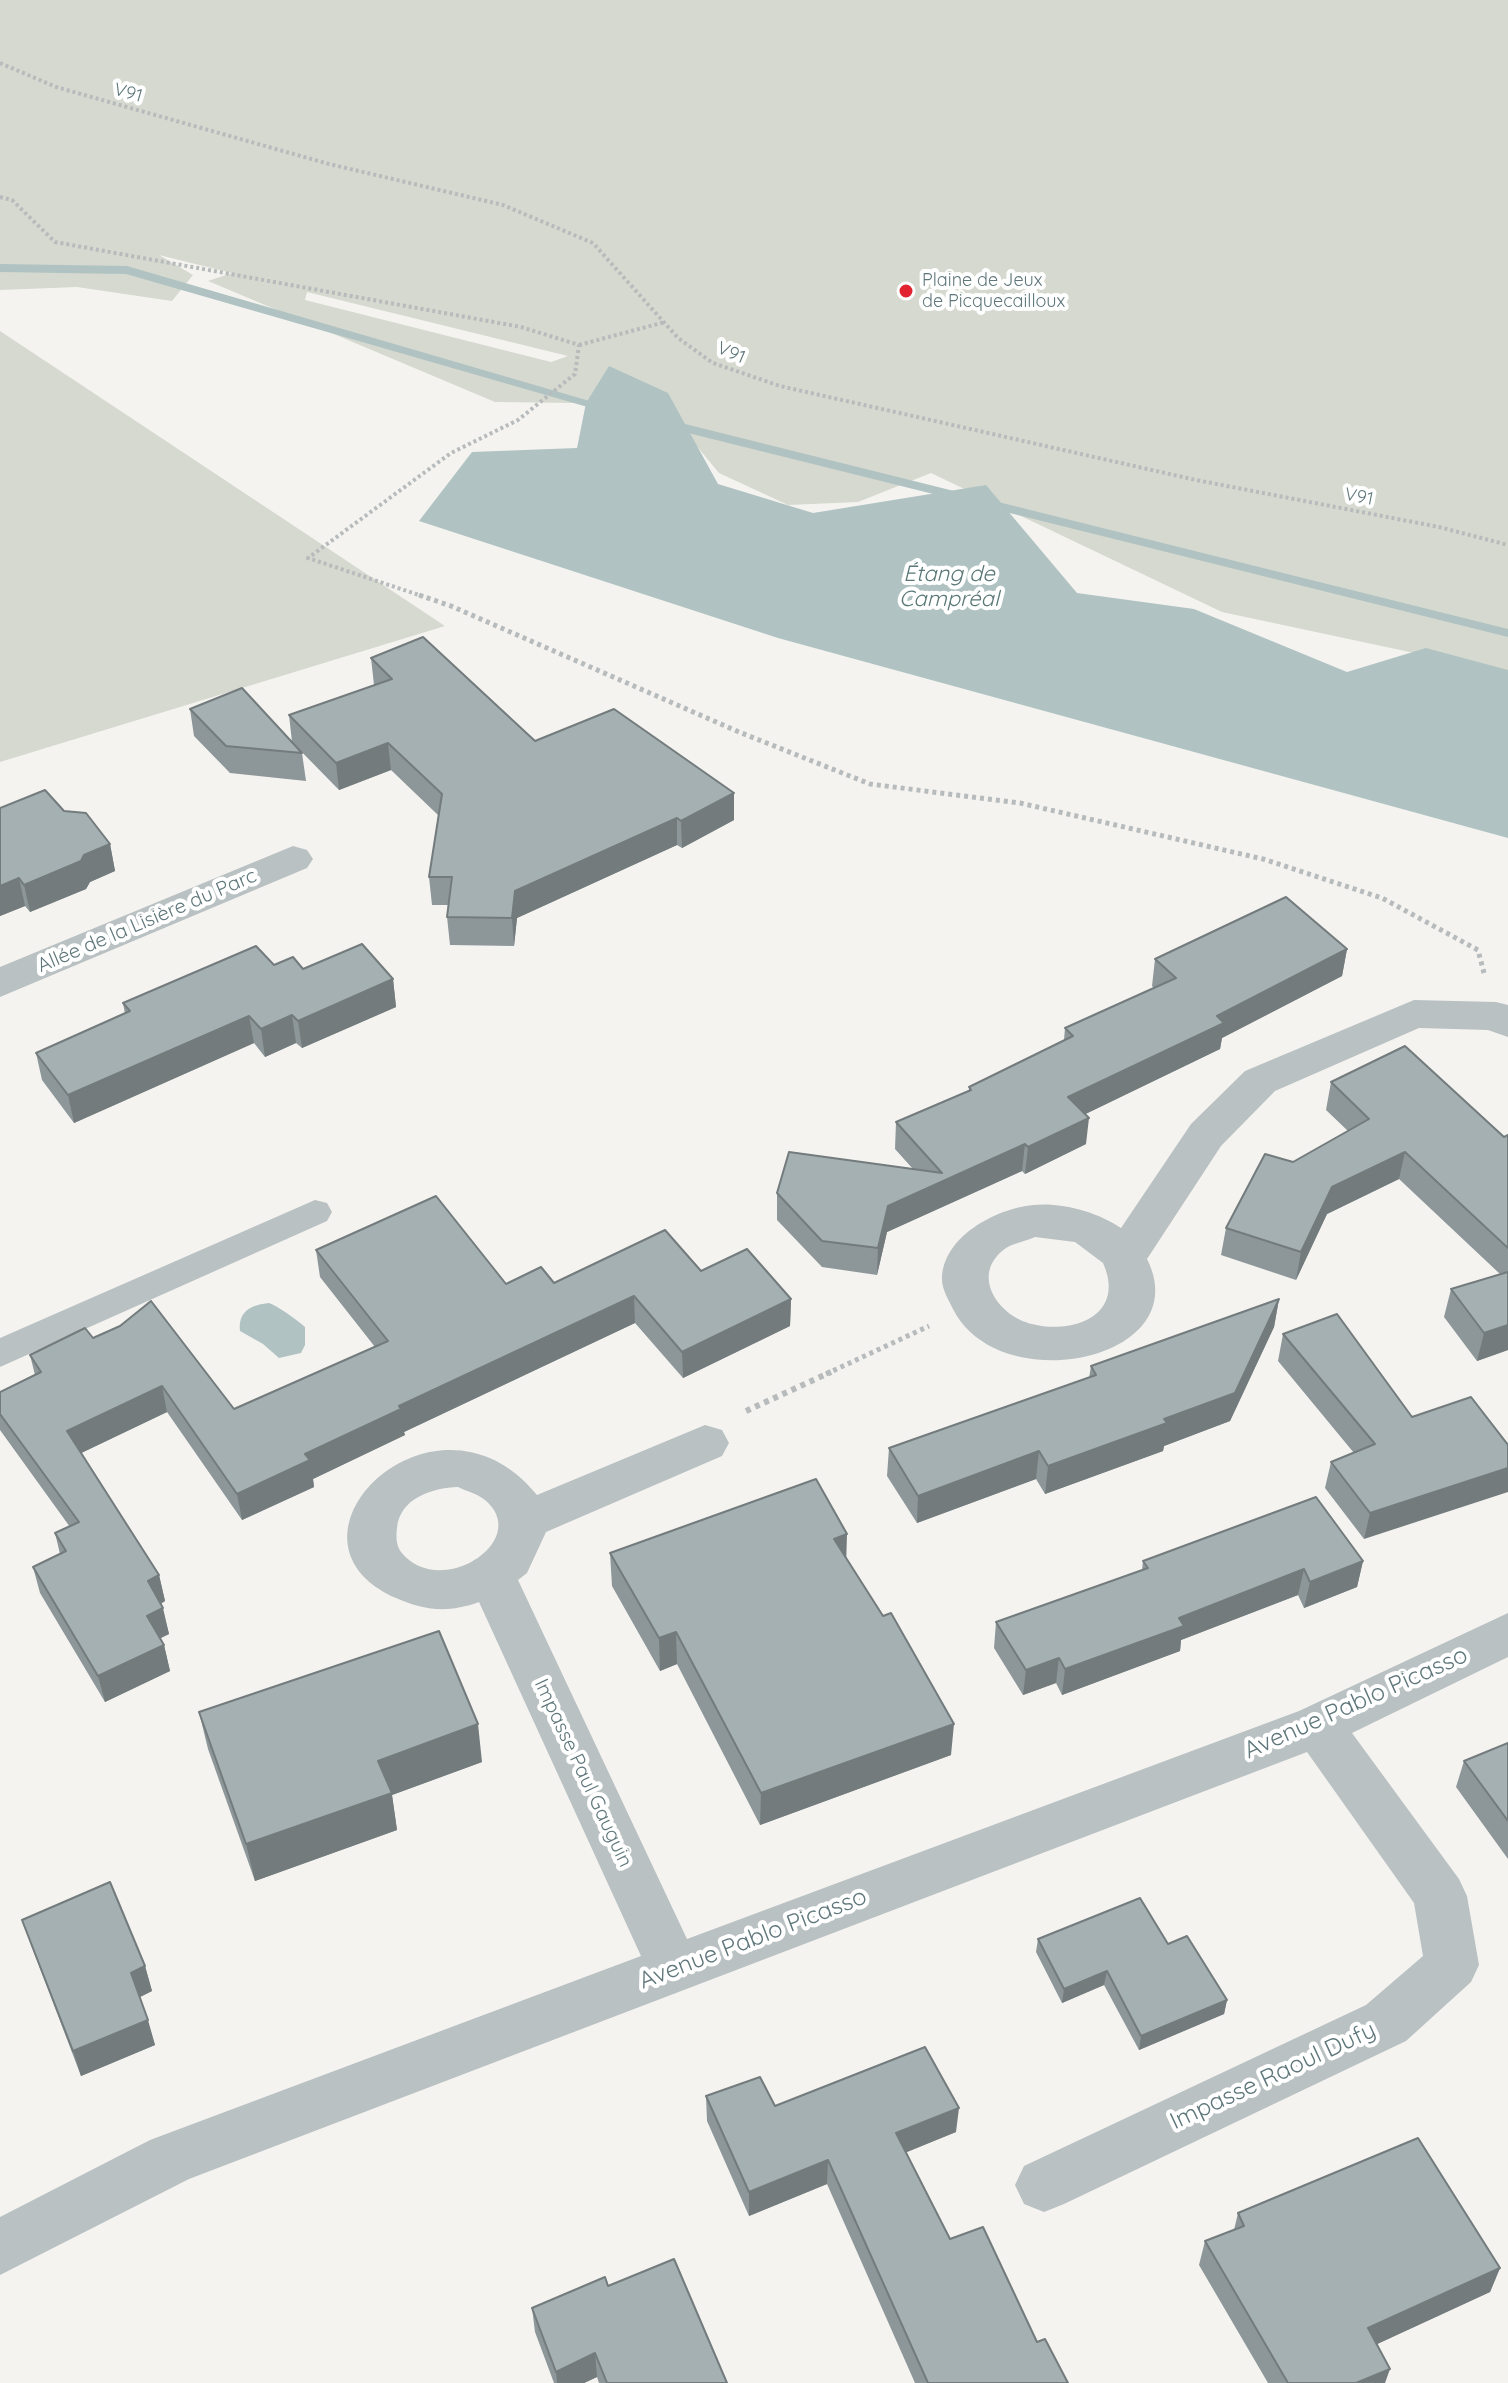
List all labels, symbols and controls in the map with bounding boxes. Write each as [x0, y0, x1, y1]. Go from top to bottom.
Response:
street label: V91 [111, 79, 145, 107]
place label: Plaine de Jeux de Picquecailloux [922, 270, 1065, 312]
marker: Plaine de Jeux de Picquecailloux [897, 282, 915, 300]
street label: V91 [714, 337, 748, 369]
street label: V91 [1343, 484, 1375, 510]
water label: Étang de Campréal [899, 561, 999, 612]
street label: Allée de la Lisière du Parc [34, 864, 260, 978]
street label: Avenue Pablo Picasso [1240, 1641, 1472, 1765]
street label: Impasse Paul Gauguin [529, 1675, 637, 1871]
street label: Avenue Pablo Picasso [635, 1882, 871, 1996]
street label: Impasse Raoul Dufy [1166, 2016, 1380, 2136]

